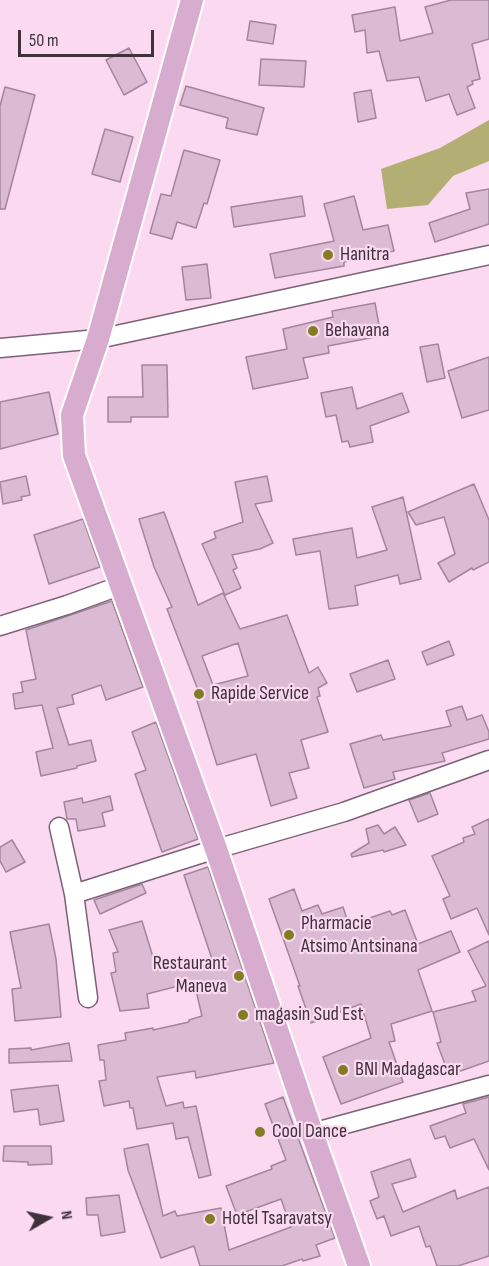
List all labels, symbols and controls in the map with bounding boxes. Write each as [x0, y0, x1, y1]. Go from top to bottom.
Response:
scale bar [21, 18, 158, 56]
text: 50 m [29, 30, 59, 51]
place label: Hanitra [340, 243, 389, 267]
marker: Hanitra [321, 248, 335, 262]
place label: Behavana [325, 319, 389, 343]
marker: Behavana [306, 324, 320, 338]
place label: Rapide Service [211, 682, 309, 706]
marker: Rapide Service [192, 687, 206, 701]
place label: Pharmacie Atsimo Antsinana [301, 912, 418, 959]
marker: Pharmacie Atsimo Antsinana [282, 928, 296, 942]
place label: Restaurant Maneva [153, 952, 227, 999]
marker: Restaurant Maneva [232, 969, 246, 983]
place label: magasin Sud Est [255, 1003, 364, 1027]
marker: magasin Sud Est [236, 1008, 250, 1022]
place label: BNI Madagascar [355, 1058, 461, 1082]
marker: BNI Madagascar [336, 1063, 350, 1077]
place label: Cool Dance [272, 1120, 347, 1144]
marker: Cool Dance [253, 1125, 267, 1139]
north arrow [18, 1188, 78, 1248]
place label: Hotel Tsaravatsy [222, 1207, 332, 1231]
text: N [56, 1209, 76, 1221]
marker: Hotel Tsaravatsy [203, 1212, 217, 1226]

